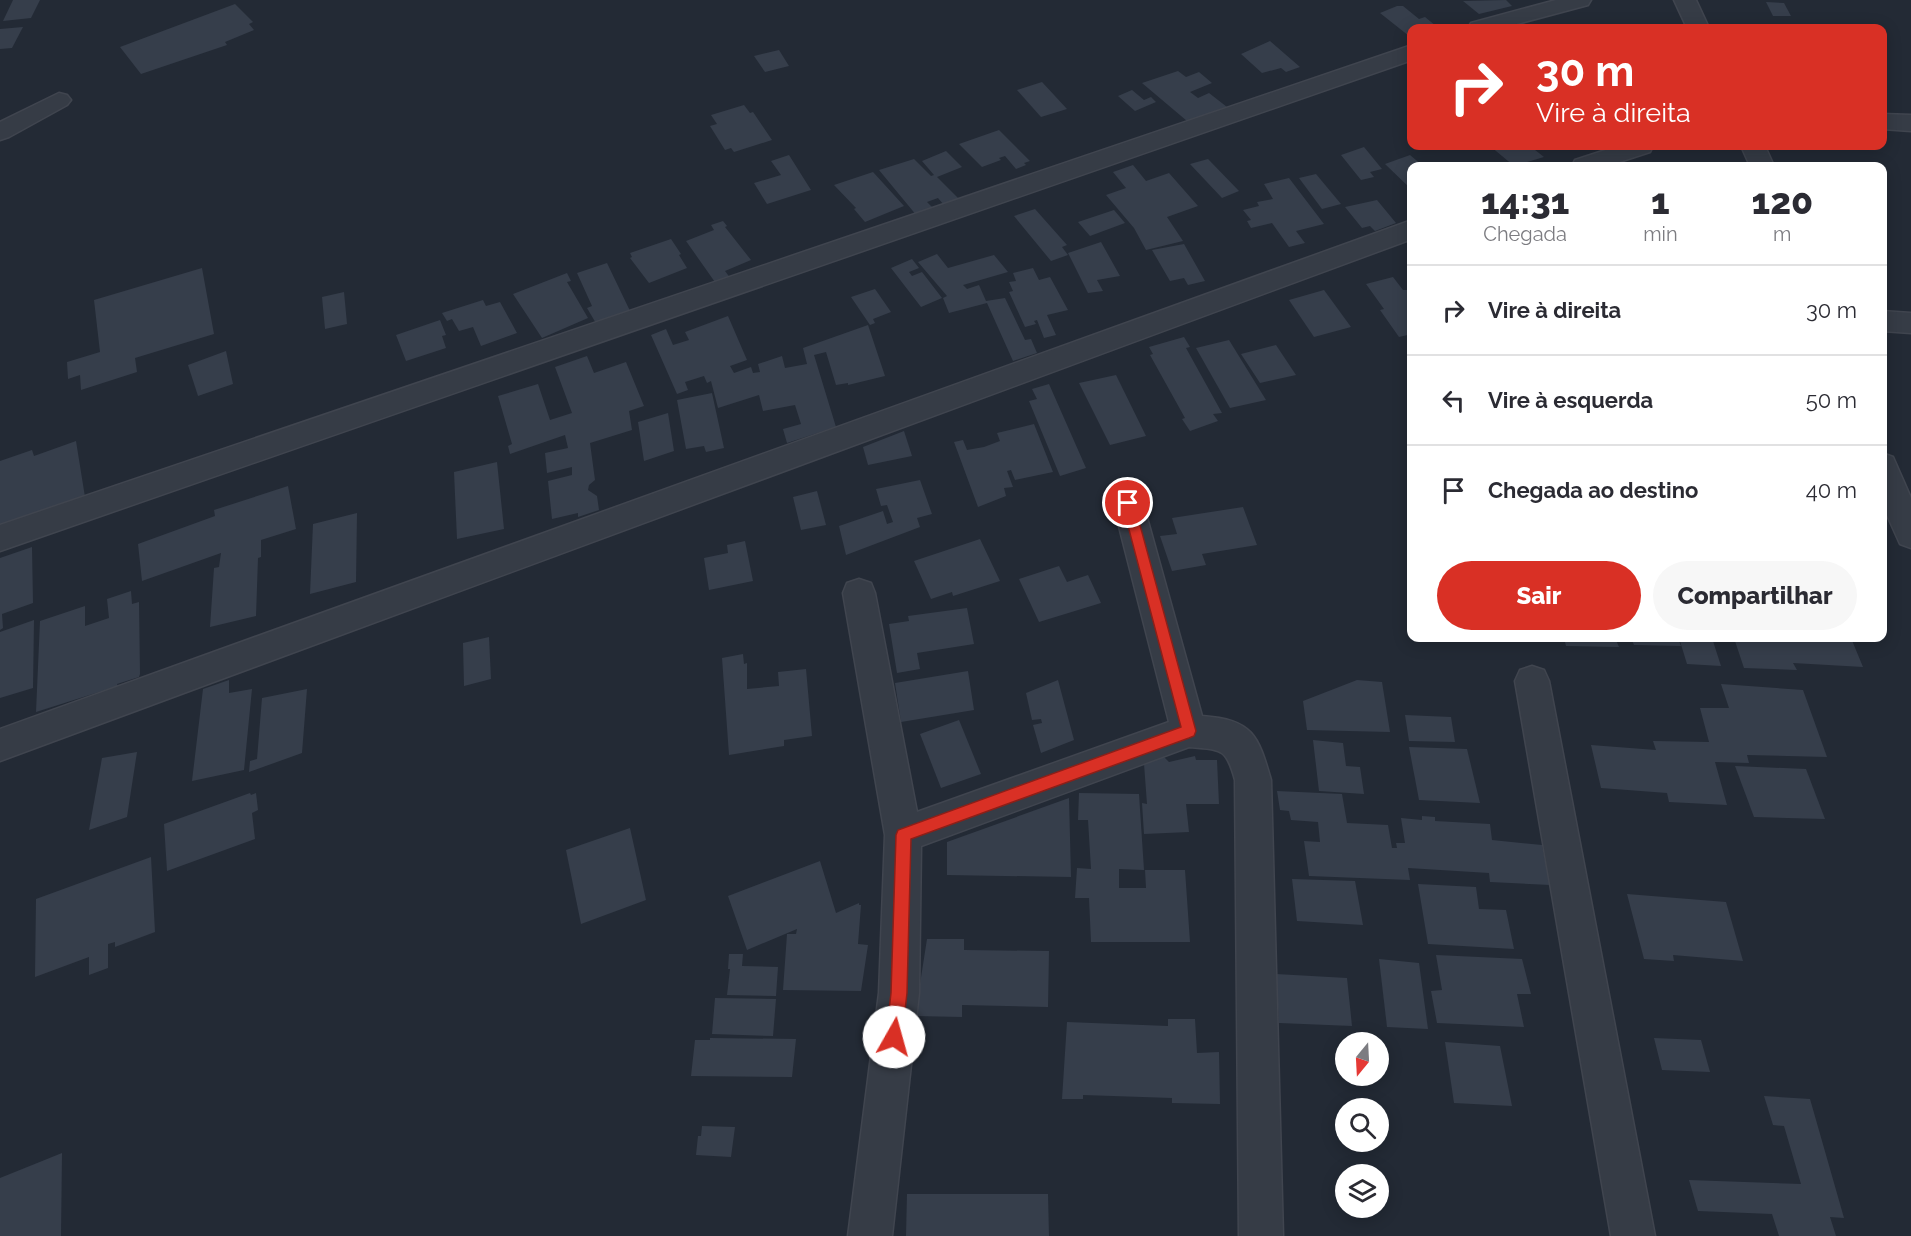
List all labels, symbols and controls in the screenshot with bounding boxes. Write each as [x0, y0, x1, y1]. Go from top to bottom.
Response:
text: 30 m [1536, 47, 1634, 96]
icon: right [1437, 48, 1515, 126]
text: Vire à direita [1536, 97, 1691, 128]
text: 14:31 [1481, 180, 1569, 222]
text: 1 [1651, 180, 1670, 222]
text: 120 [1751, 180, 1813, 222]
text: Chegada [1483, 222, 1567, 246]
text: min [1643, 222, 1678, 246]
text: m [1773, 222, 1792, 246]
icon: right [1437, 294, 1470, 327]
text: Vire à direita [1488, 297, 1621, 323]
text: 30 m [1806, 297, 1857, 323]
icon: left [1437, 384, 1470, 417]
text: Vire à esquerda [1488, 387, 1653, 413]
text: 50 m [1806, 387, 1857, 413]
icon: arrive [1437, 474, 1470, 507]
pin [1102, 477, 1153, 528]
text: Chegada ao destino [1488, 477, 1698, 503]
text: 40 m [1806, 477, 1857, 503]
icon: arrive [1111, 486, 1144, 519]
button: Sair [1437, 561, 1641, 630]
button: Compartilhar [1653, 561, 1857, 630]
position arrow [862, 1005, 926, 1069]
north arrow [1335, 1032, 1389, 1086]
map controls [1335, 1032, 1389, 1218]
button: search [1335, 1098, 1389, 1152]
button: layers [1335, 1164, 1389, 1218]

